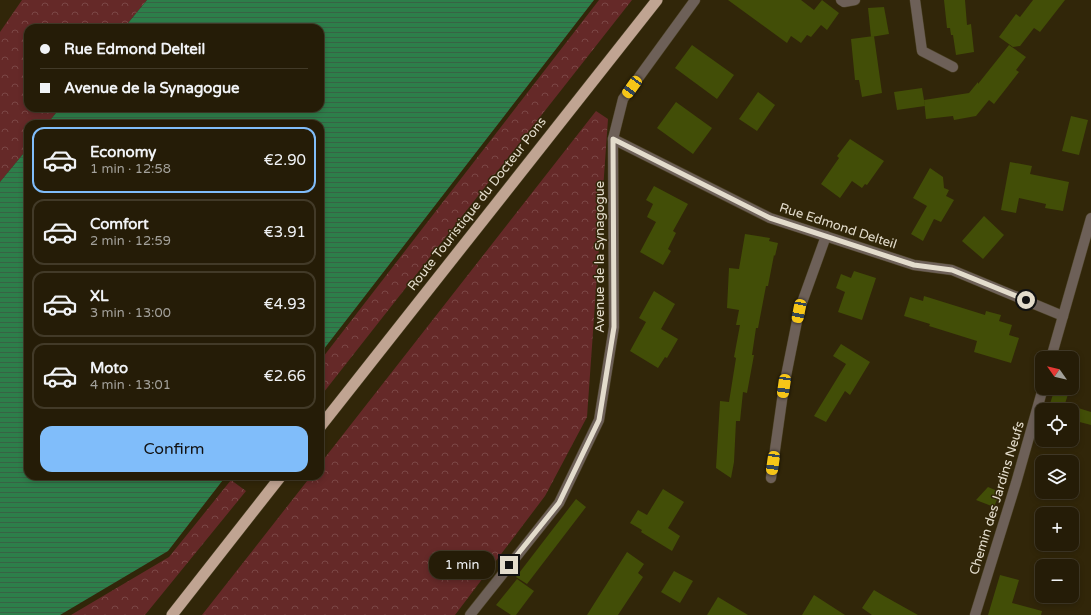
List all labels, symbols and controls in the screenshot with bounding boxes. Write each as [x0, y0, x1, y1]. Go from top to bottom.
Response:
text: Rue Edmond Delteil [64, 40, 205, 58]
car [620, 74, 644, 100]
text: Avenue de la Synagogue [64, 79, 240, 97]
street label: Route Touristique du Docteur Pons [404, 114, 550, 294]
icon: car [42, 142, 78, 178]
text: Economy [90, 143, 156, 161]
text: €2.90 [264, 151, 306, 169]
text: 1 min · 12:58 [90, 161, 171, 177]
street label: Avenue de la Synagogue [592, 181, 608, 333]
street label: Rue Edmond Delteil [777, 199, 899, 253]
icon: car [42, 214, 78, 250]
text: Comfort [90, 215, 149, 233]
text: €3.91 [264, 223, 306, 241]
text: 2 min · 12:59 [90, 233, 171, 249]
icon: car [42, 286, 78, 322]
text: XL [90, 287, 109, 305]
route start [1017, 291, 1035, 309]
text: €4.93 [264, 295, 306, 313]
car [791, 298, 807, 324]
text: 3 min · 13:00 [90, 305, 171, 321]
north arrow [1035, 351, 1079, 395]
map controls [1035, 351, 1079, 603]
icon: car [42, 358, 78, 394]
text: Moto [90, 359, 128, 377]
text: €2.66 [264, 367, 306, 385]
car [776, 373, 792, 399]
text: 4 min · 13:01 [90, 377, 171, 393]
button: locate [1035, 403, 1079, 447]
street label: Chemin des Jardins Neufs [966, 419, 1028, 577]
button: Confirm [40, 426, 308, 472]
car [765, 450, 781, 476]
button: layers [1035, 455, 1079, 499]
button: + [1035, 507, 1079, 551]
callout: 1 min [429, 551, 495, 579]
route end [500, 556, 518, 574]
text: 1 min [445, 557, 479, 573]
button: − [1035, 559, 1079, 603]

